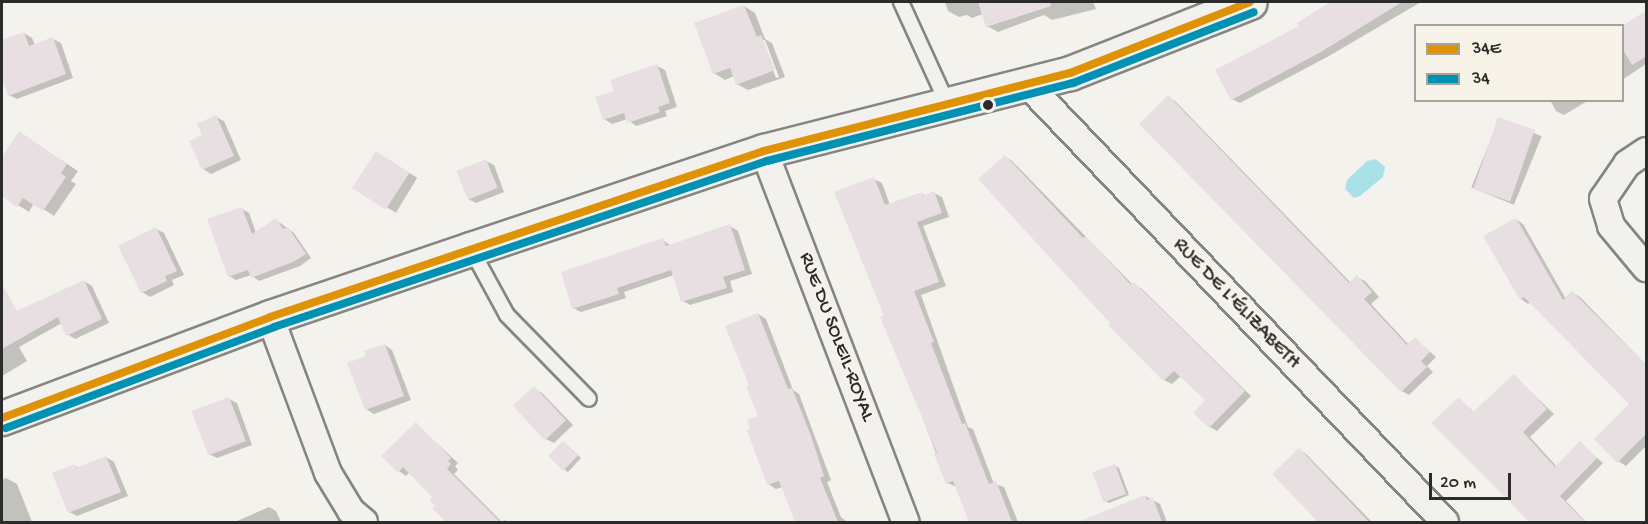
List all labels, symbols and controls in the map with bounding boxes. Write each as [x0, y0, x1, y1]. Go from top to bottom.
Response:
legend [1414, 24, 1624, 102]
text: 34E [1472, 39, 1501, 60]
text: 34 [1472, 69, 1490, 90]
unlabelled marker [982, 99, 994, 111]
street label: RUE DE L'ÉLIZABETH [1167, 233, 1305, 375]
street label: RUE DU SOLEIL-ROYAL [793, 249, 879, 425]
scale bar [1432, 461, 1514, 499]
text: 20 m [1440, 473, 1476, 494]

